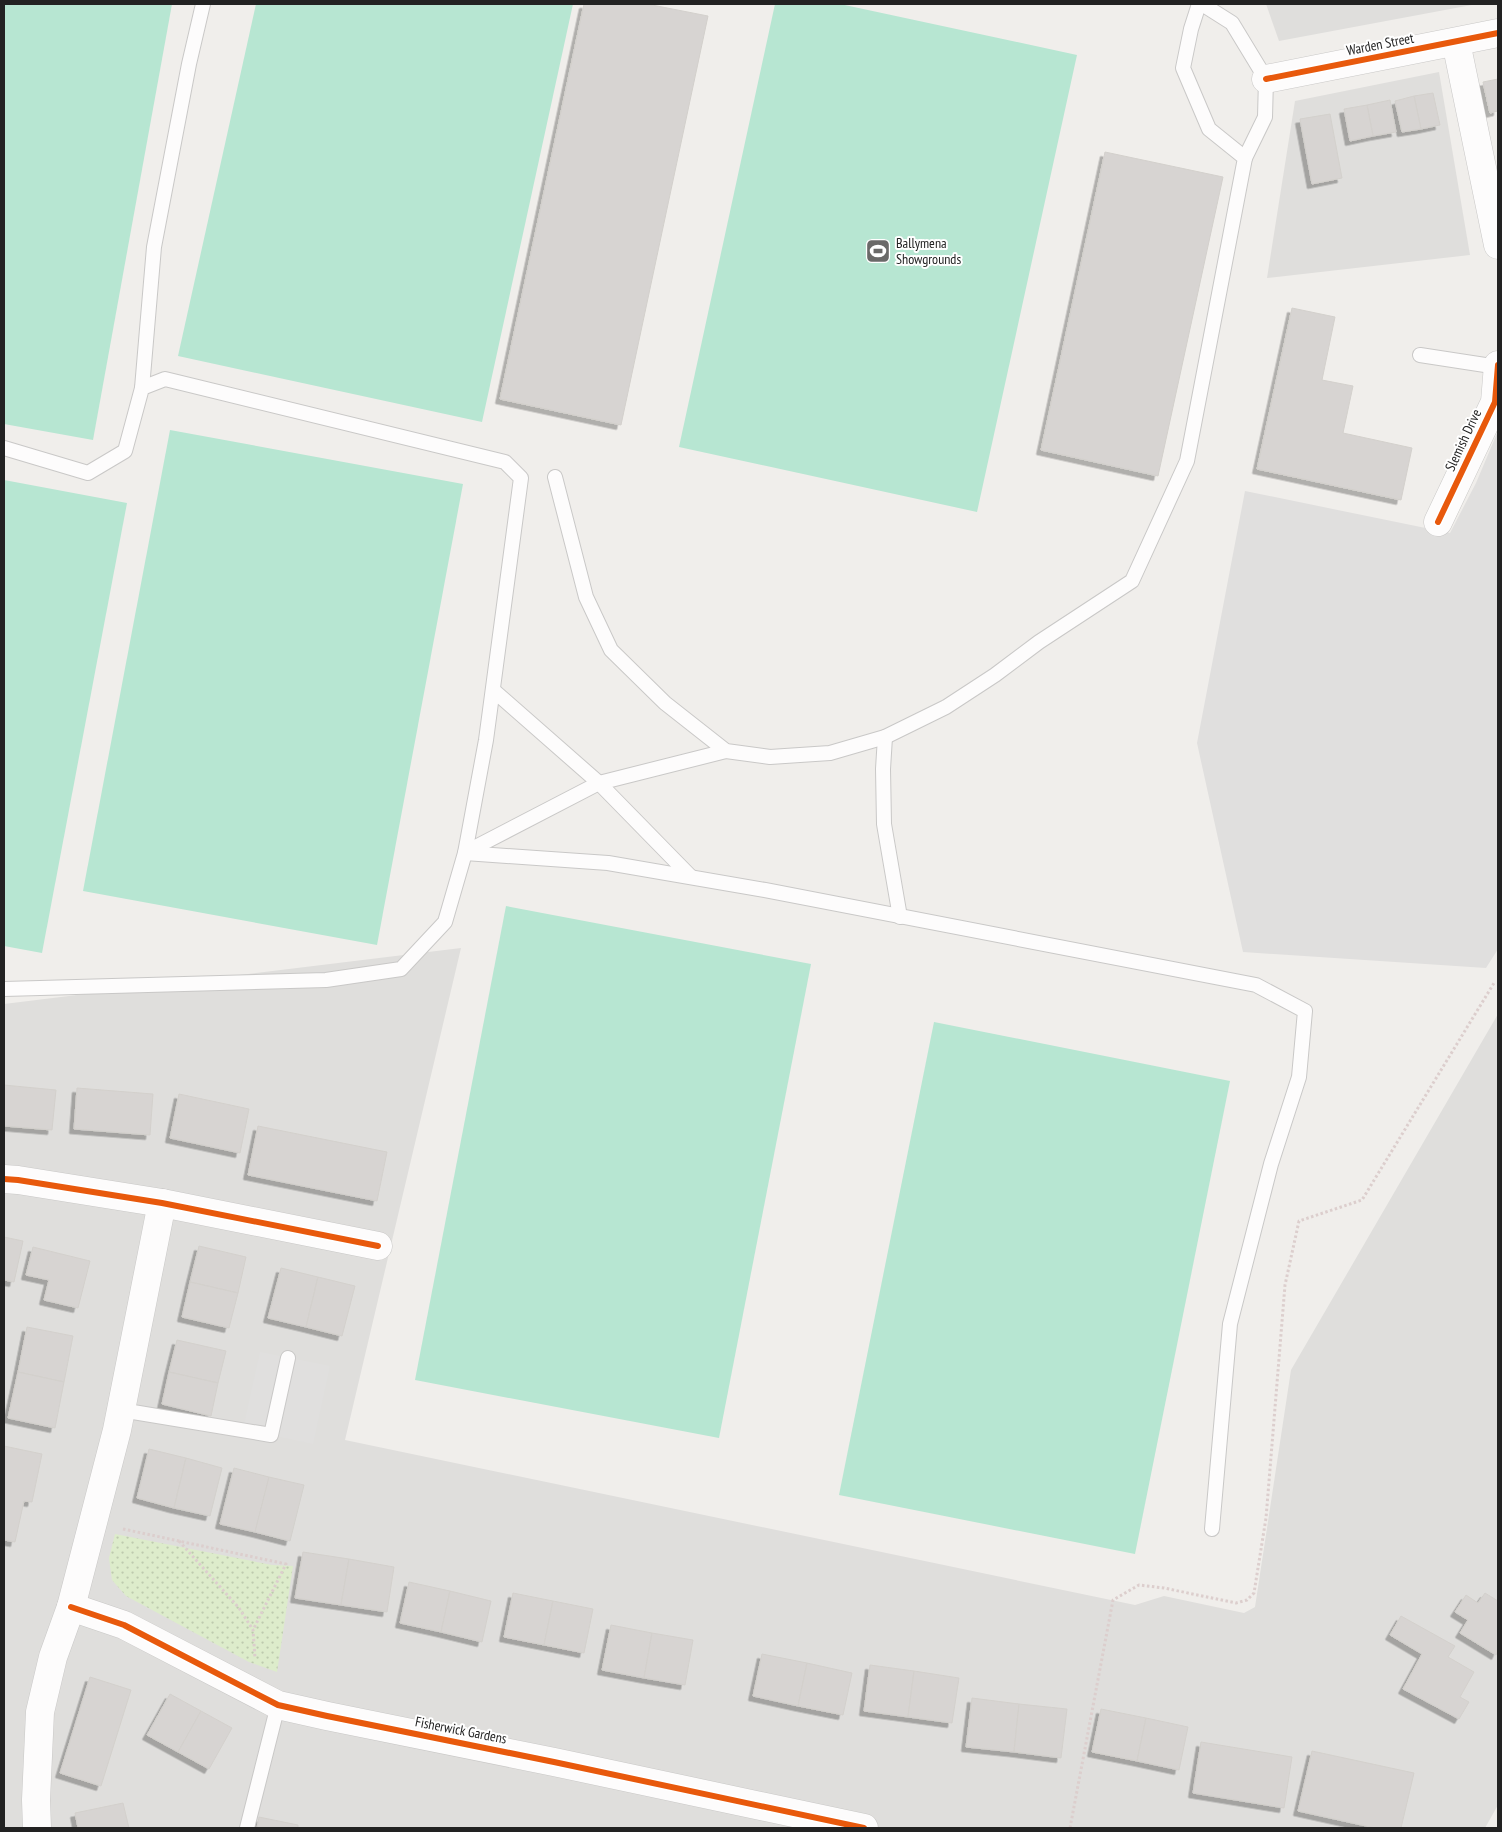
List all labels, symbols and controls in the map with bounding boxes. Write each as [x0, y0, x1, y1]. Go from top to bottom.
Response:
street label: Warden Street [1345, 29, 1415, 59]
place label: Ballymena Showgrounds [896, 234, 961, 268]
sports icon: Ballymena Showgrounds [865, 238, 891, 264]
street label: Slemish Drive [1441, 406, 1485, 474]
street label: Fisherwick Gardens [414, 1712, 508, 1748]

